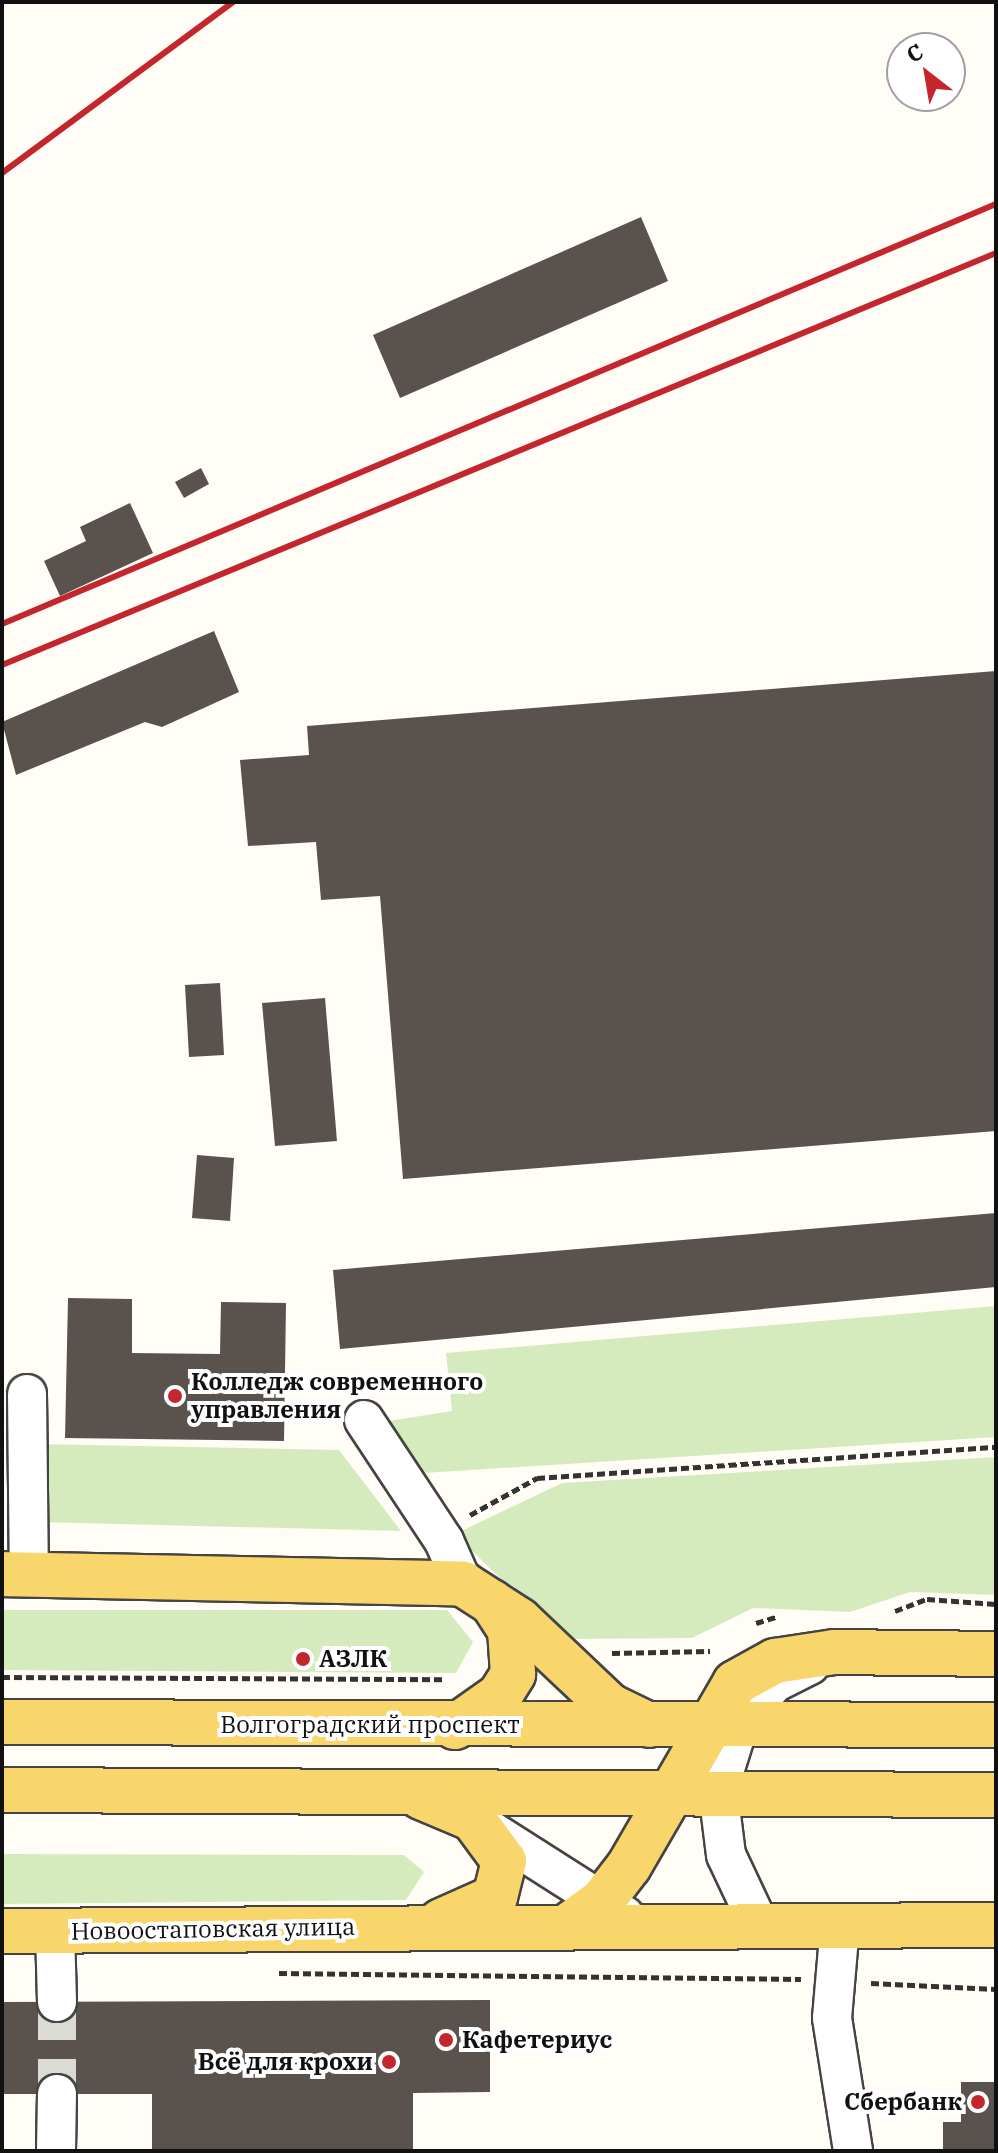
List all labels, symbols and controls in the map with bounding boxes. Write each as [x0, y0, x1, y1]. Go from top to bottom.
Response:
north arrow [886, 32, 966, 112]
text: С [901, 37, 928, 69]
place label: Колледж современного управления [191, 1368, 483, 1424]
marker: Колледж современного управления [166, 1387, 184, 1405]
place label: АЗЛК [319, 1645, 387, 1673]
marker: АЗЛК [294, 1650, 312, 1668]
street label: Волгоградский проспект [220, 1711, 520, 1739]
street label: Новоостаповская улица [71, 1912, 355, 1946]
place label: Кафетериус [462, 2026, 612, 2054]
marker: Кафетериус [437, 2031, 455, 2049]
place label: Всё для крохи [198, 2048, 373, 2076]
marker: Всё для крохи [380, 2053, 398, 2071]
place label: Сбербанк [844, 2088, 962, 2116]
marker: Сбербанк [969, 2093, 987, 2111]

